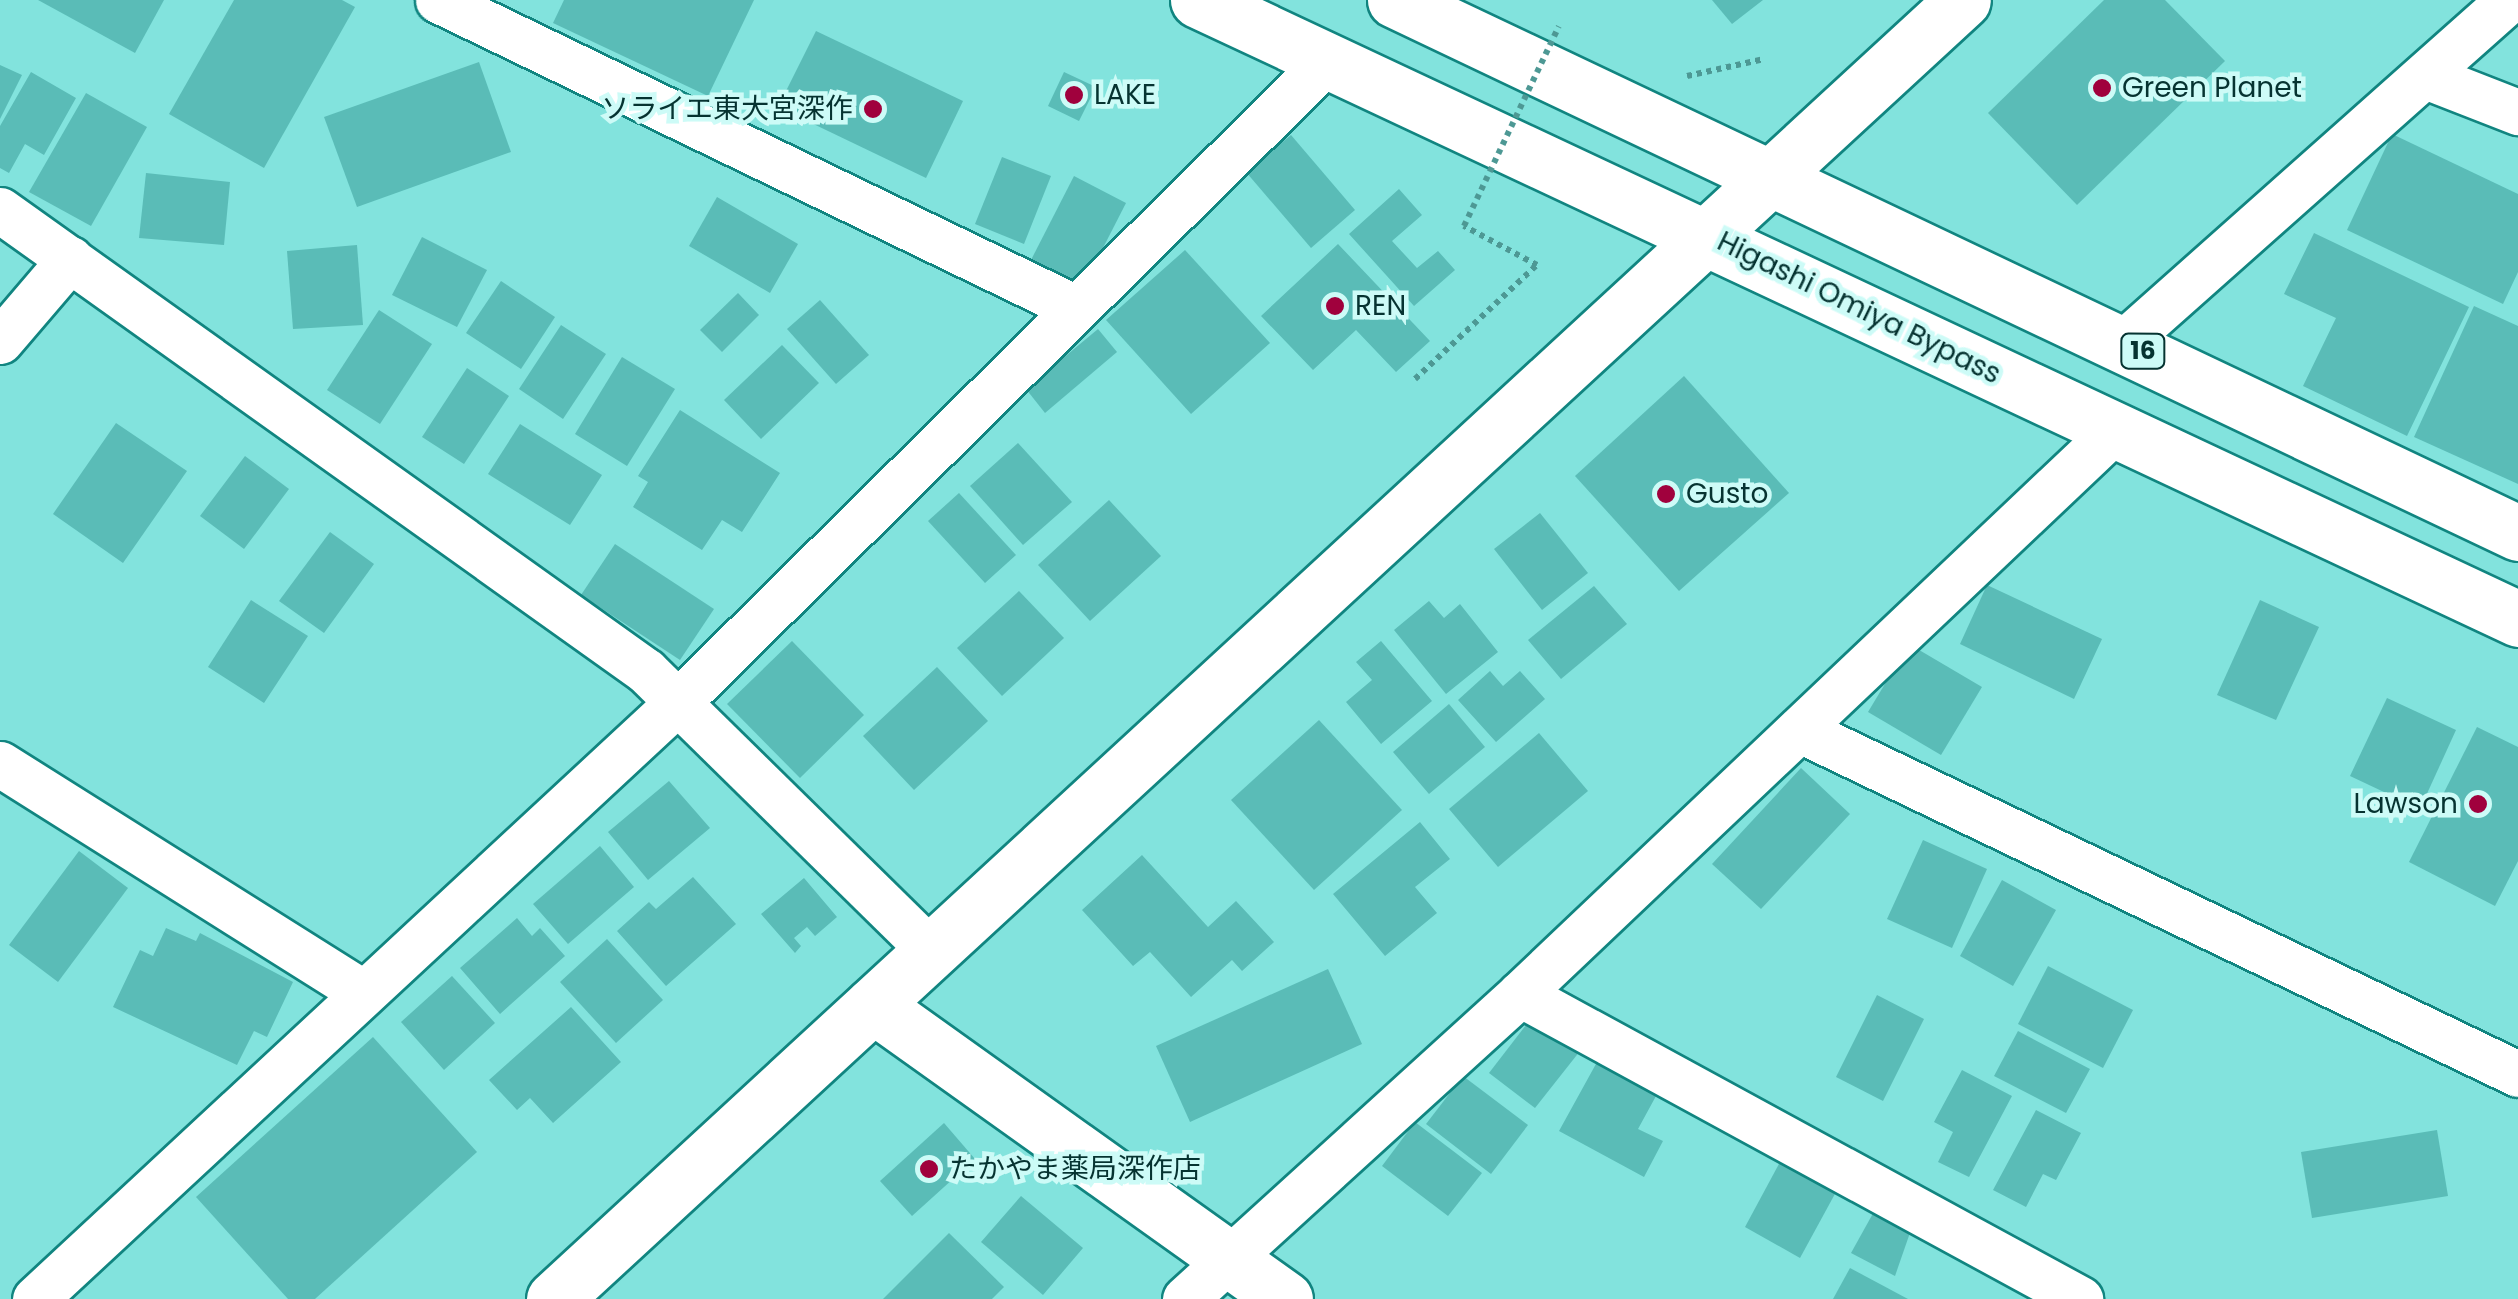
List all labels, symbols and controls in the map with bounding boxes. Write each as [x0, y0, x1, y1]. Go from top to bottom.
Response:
place label: Green Planet [2122, 71, 2302, 105]
marker: Green Planet [2091, 77, 2113, 99]
place label: LAKE [1094, 78, 1156, 112]
marker: LAKE [1063, 84, 1085, 106]
place label: ソライエ東大宮深作 [601, 92, 853, 126]
marker: ソライエ東大宮深作 [862, 98, 884, 120]
street label: Higashi Omiya Bypass [1712, 225, 2006, 391]
place label: REN [1355, 289, 1406, 323]
marker: REN [1324, 295, 1346, 317]
road number: 16 [2118, 331, 2168, 371]
place label: Gusto [1686, 477, 1768, 511]
marker: Gusto [1655, 483, 1677, 505]
place label: Lawson [2354, 787, 2458, 821]
marker: Lawson [2467, 793, 2489, 815]
place label: たかやま薬局深作店 [949, 1152, 1201, 1186]
marker: たかやま薬局深作店 [918, 1158, 940, 1180]

